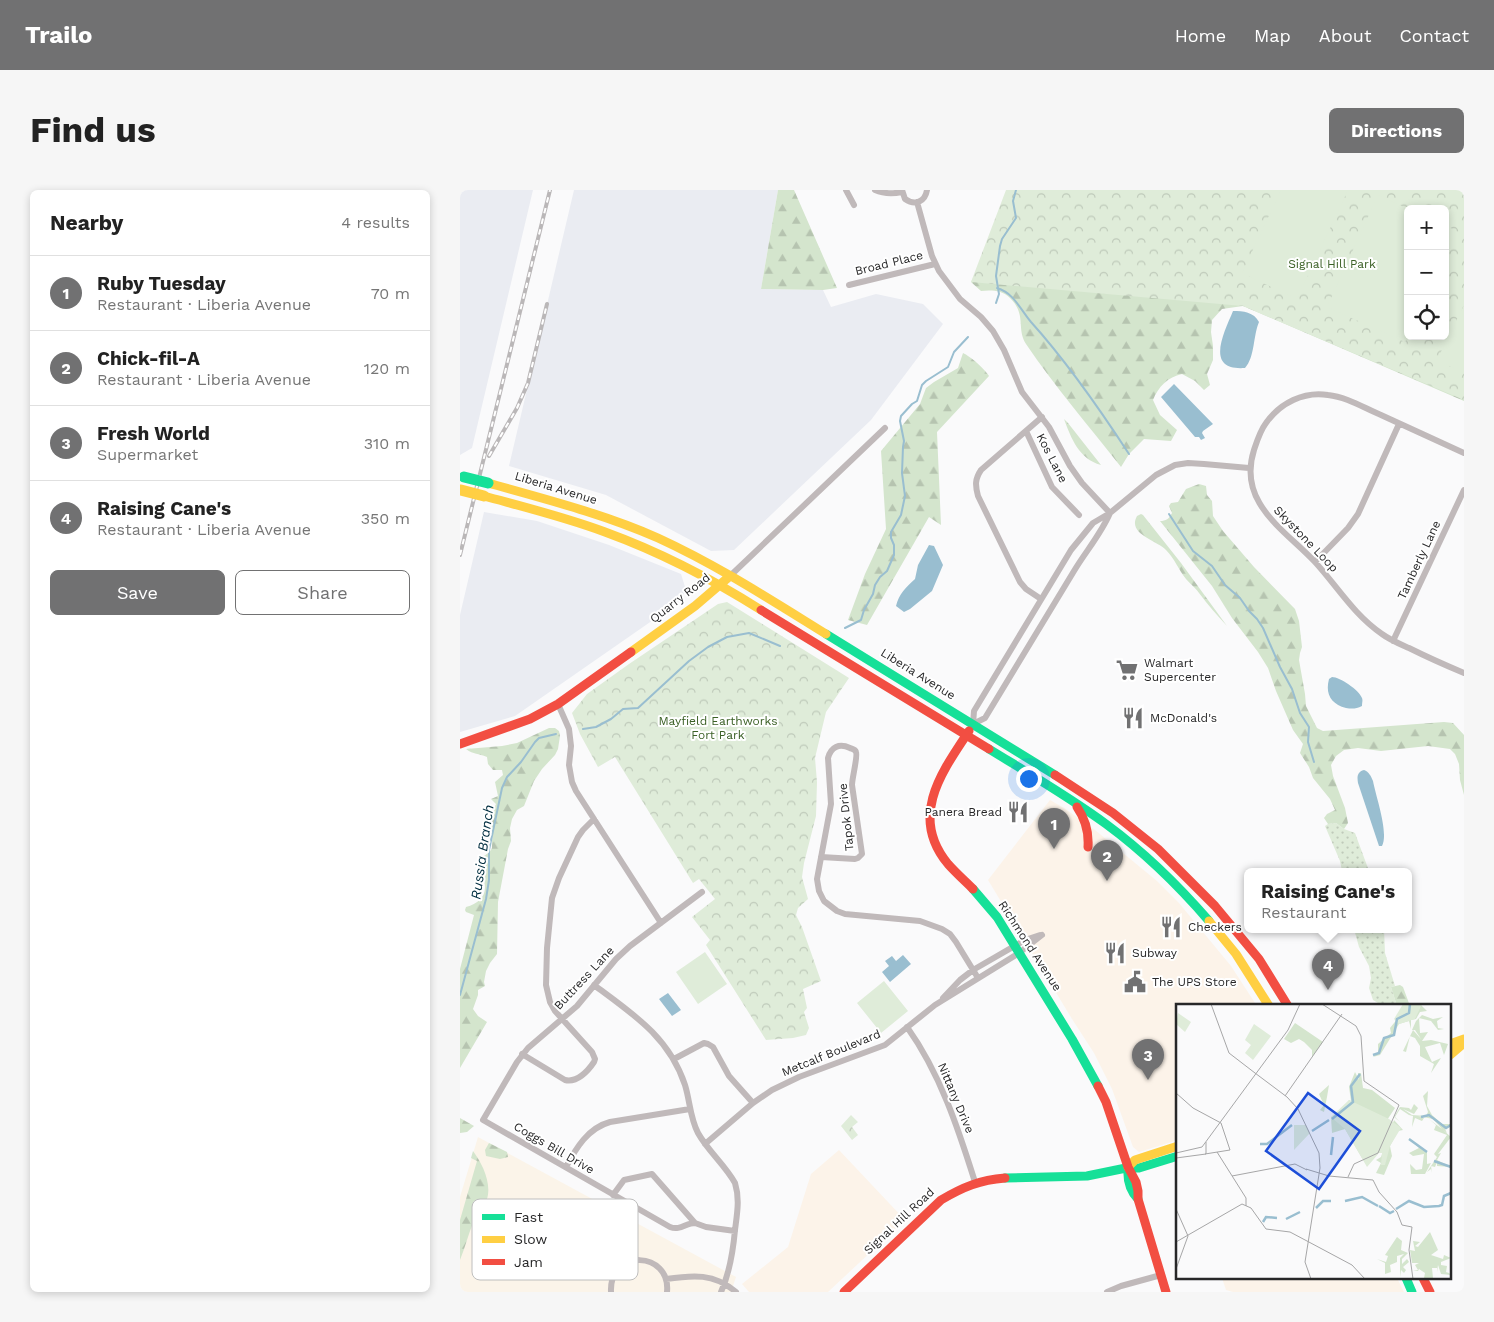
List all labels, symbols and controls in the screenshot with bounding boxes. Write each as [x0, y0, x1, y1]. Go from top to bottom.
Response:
text: Trailo [25, 21, 92, 49]
text: Home [1175, 25, 1226, 46]
text: Map [1254, 25, 1291, 46]
text: About [1319, 25, 1371, 46]
text: Contact [1399, 25, 1469, 46]
button: Directions [1329, 108, 1464, 153]
text: Find us [30, 109, 156, 151]
map controls [1404, 205, 1449, 340]
button: + [1404, 205, 1449, 250]
text: Nearby [50, 210, 123, 235]
text: 4 results [341, 213, 410, 232]
street label: Broad Place [854, 248, 925, 278]
button: − [1404, 250, 1449, 295]
park label: Signal Hill Park [1288, 257, 1376, 271]
text: Ruby Tuesday [97, 272, 226, 295]
text: 1 [63, 284, 69, 303]
text: 70 m [371, 284, 410, 303]
text: Restaurant · Liberia Avenue [97, 295, 311, 314]
button: locate [1404, 295, 1449, 340]
text: Chick-fil-A [97, 347, 200, 370]
text: 2 [61, 359, 71, 378]
text: 120 m [364, 359, 410, 378]
text: Restaurant · Liberia Avenue [97, 370, 311, 389]
text: Fresh World [97, 422, 210, 445]
street label: Kos Lane [1034, 431, 1070, 485]
text: 3 [61, 434, 71, 453]
text: 310 m [364, 434, 410, 453]
text: Supermarket [97, 445, 198, 464]
street label: Liberia Avenue [513, 469, 599, 507]
text: Raising Cane's [97, 497, 231, 520]
street label: Skystone Loop [1271, 503, 1341, 575]
text: 4 [61, 509, 71, 528]
text: 350 m [361, 509, 410, 528]
street label: Tamberly Lane [1395, 518, 1443, 602]
text: Restaurant · Liberia Avenue [97, 520, 311, 539]
button: Save [50, 570, 225, 615]
button: Share [235, 570, 410, 615]
street label: Quarry Road [647, 570, 713, 626]
street label: Liberia Avenue [878, 645, 958, 703]
place label: Walmart Supercenter [1144, 656, 1216, 684]
supermarket icon: Walmart Supercenter [1114, 657, 1140, 683]
restaurant icon: McDonald's [1120, 705, 1146, 731]
place label: McDonald's [1150, 711, 1217, 725]
park label: Mayfield Earthworks Fort Park [658, 714, 778, 742]
your location [1016, 766, 1042, 792]
street label: Tapok Drive [835, 782, 857, 852]
restaurant icon: Panera Bread [1005, 799, 1031, 825]
water label: Russia Branch [467, 804, 497, 900]
place label: Panera Bread [924, 805, 1002, 819]
pin: 1 [1038, 808, 1070, 849]
pin: 2 [1091, 840, 1123, 881]
popup [1244, 868, 1412, 933]
text: Raising Cane's [1261, 880, 1395, 903]
street label: Richmond Avenue [996, 898, 1064, 994]
text: Restaurant [1261, 903, 1346, 922]
restaurant icon: Checkers [1158, 914, 1184, 940]
place label: Checkers [1188, 920, 1242, 934]
restaurant icon: Subway [1102, 940, 1128, 966]
street label: Buttress Lane [551, 943, 617, 1012]
place label: Subway [1132, 946, 1178, 960]
pin: 4 [1312, 949, 1344, 990]
public building icon: The UPS Store [1122, 969, 1148, 995]
place label: The UPS Store [1152, 975, 1237, 989]
inset map [1176, 1004, 1452, 1280]
street label: Metcalf Boulevard [780, 1027, 882, 1079]
pin: 3 [1132, 1039, 1164, 1080]
street label: Nittany Drive [935, 1061, 977, 1135]
street label: Coggs Bill Drive [511, 1119, 597, 1177]
street label: Signal Hill Road [861, 1185, 937, 1257]
legend [472, 1199, 638, 1280]
text: Fast [514, 1209, 543, 1225]
text: Slow [514, 1231, 547, 1247]
text: Jam [514, 1254, 543, 1270]

